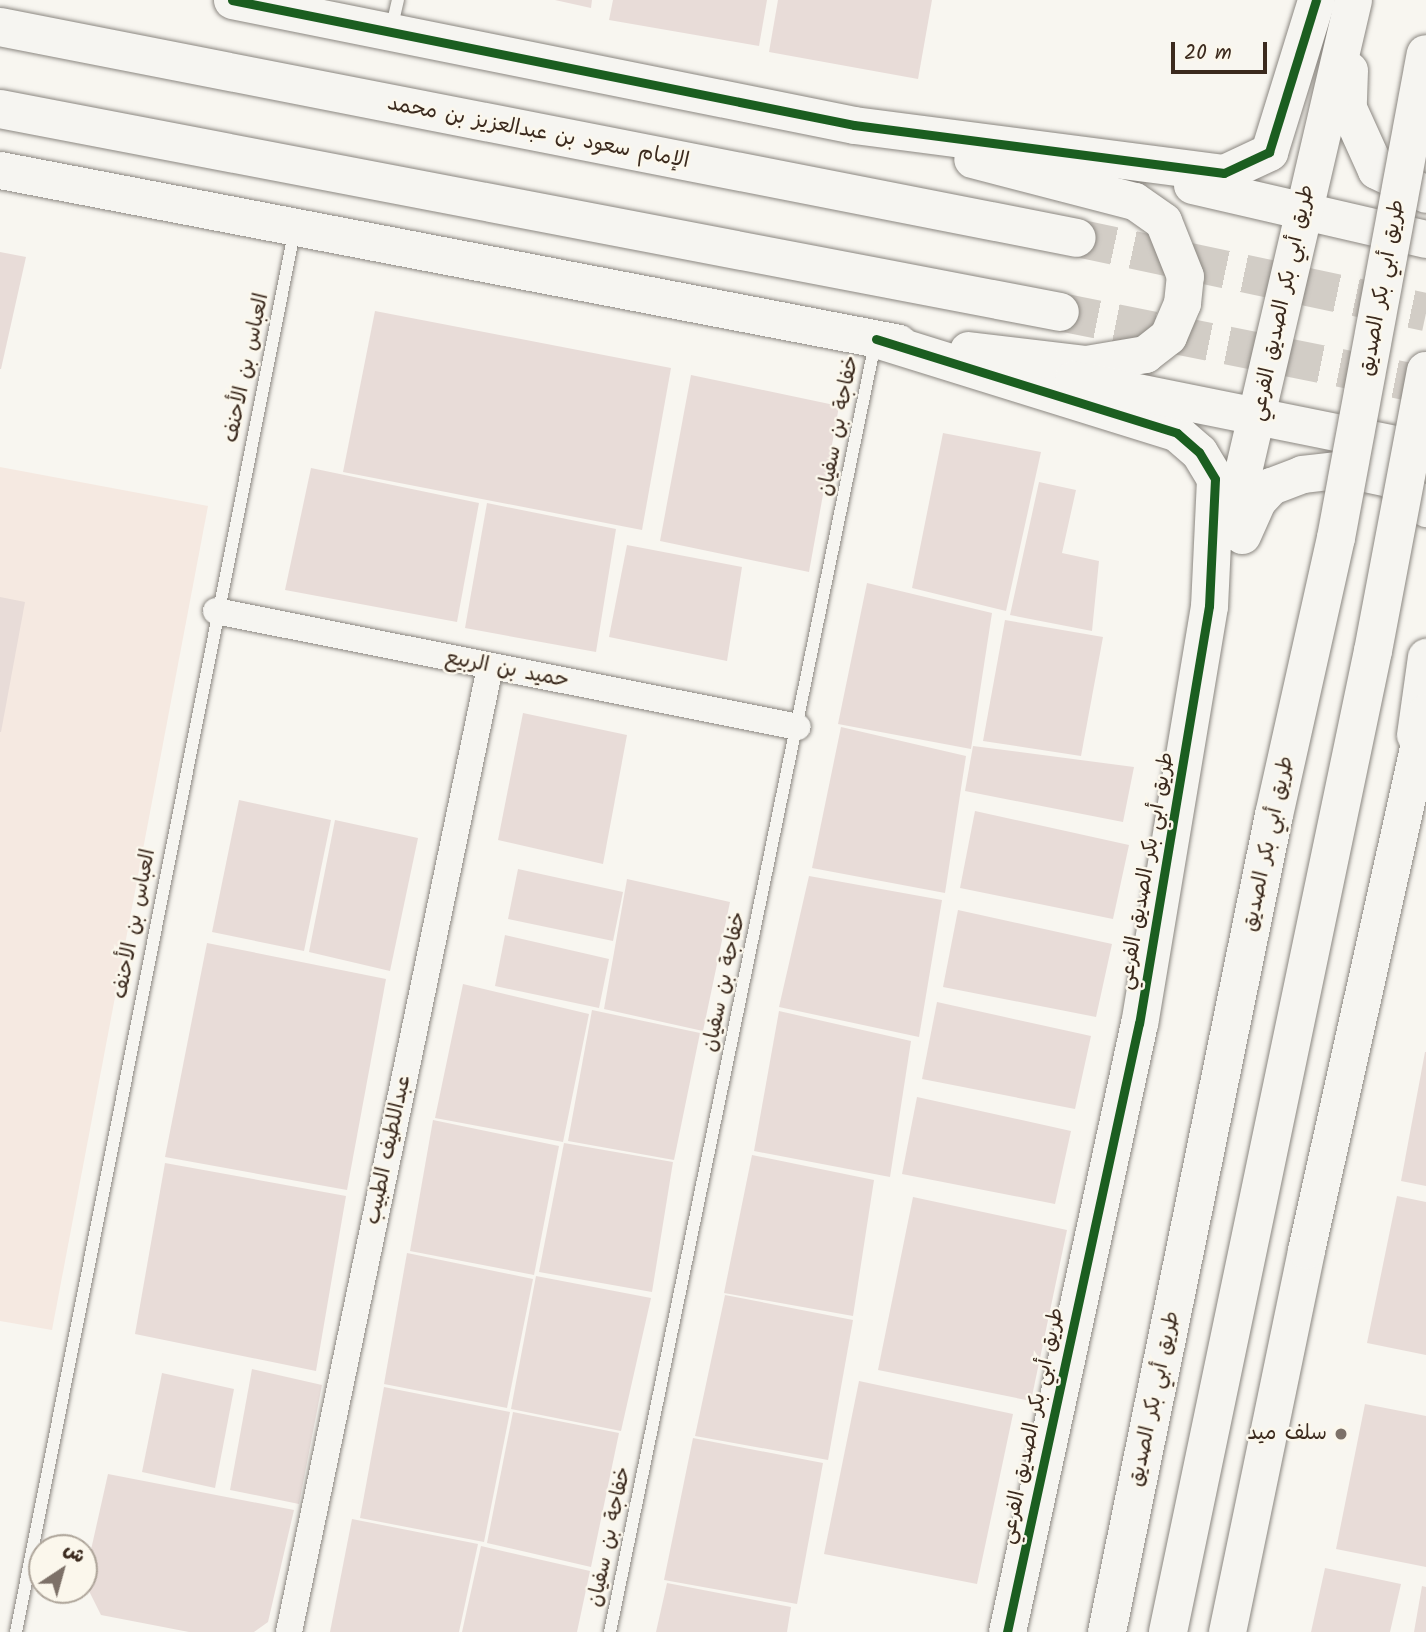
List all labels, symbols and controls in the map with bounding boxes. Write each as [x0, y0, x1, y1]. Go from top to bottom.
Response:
scale bar [1174, 28, 1270, 72]
text: 20 m [1184, 37, 1232, 70]
street label: الإمام سعود بن عبدالعزيز بن محمد [385, 91, 691, 175]
street label: طريق أبي بكر الصديق الفرعي [1246, 183, 1320, 423]
street label: طريق أبي بكر الصديق [1355, 198, 1411, 378]
street label: العباس بن الأحنف [219, 291, 275, 445]
street label: خفاجة بن سفيان [813, 354, 865, 498]
street label: حميد بن الربيع [443, 646, 571, 694]
street label: طريق أبي بكر الصديق الفرعي [1114, 750, 1180, 992]
street label: طريق أبي بكر الصديق [1238, 754, 1300, 934]
street label: العباس بن الأحنف [108, 847, 162, 1001]
street label: خفاجة بن سفيان [698, 910, 752, 1054]
street label: عبداللطيف الطبيب [361, 1073, 417, 1227]
street label: طريق أبي بكر الصديق الفرعي [996, 1306, 1070, 1546]
street label: طريق أبي بكر الصديق [1124, 1309, 1186, 1489]
place label: سلف ميد [1247, 1421, 1327, 1447]
marker: سلف ميد [1333, 1426, 1349, 1442]
street label: خفاجة بن سفيان [583, 1465, 637, 1609]
north arrow [28, 1534, 98, 1604]
text: ش [57, 1535, 91, 1572]

